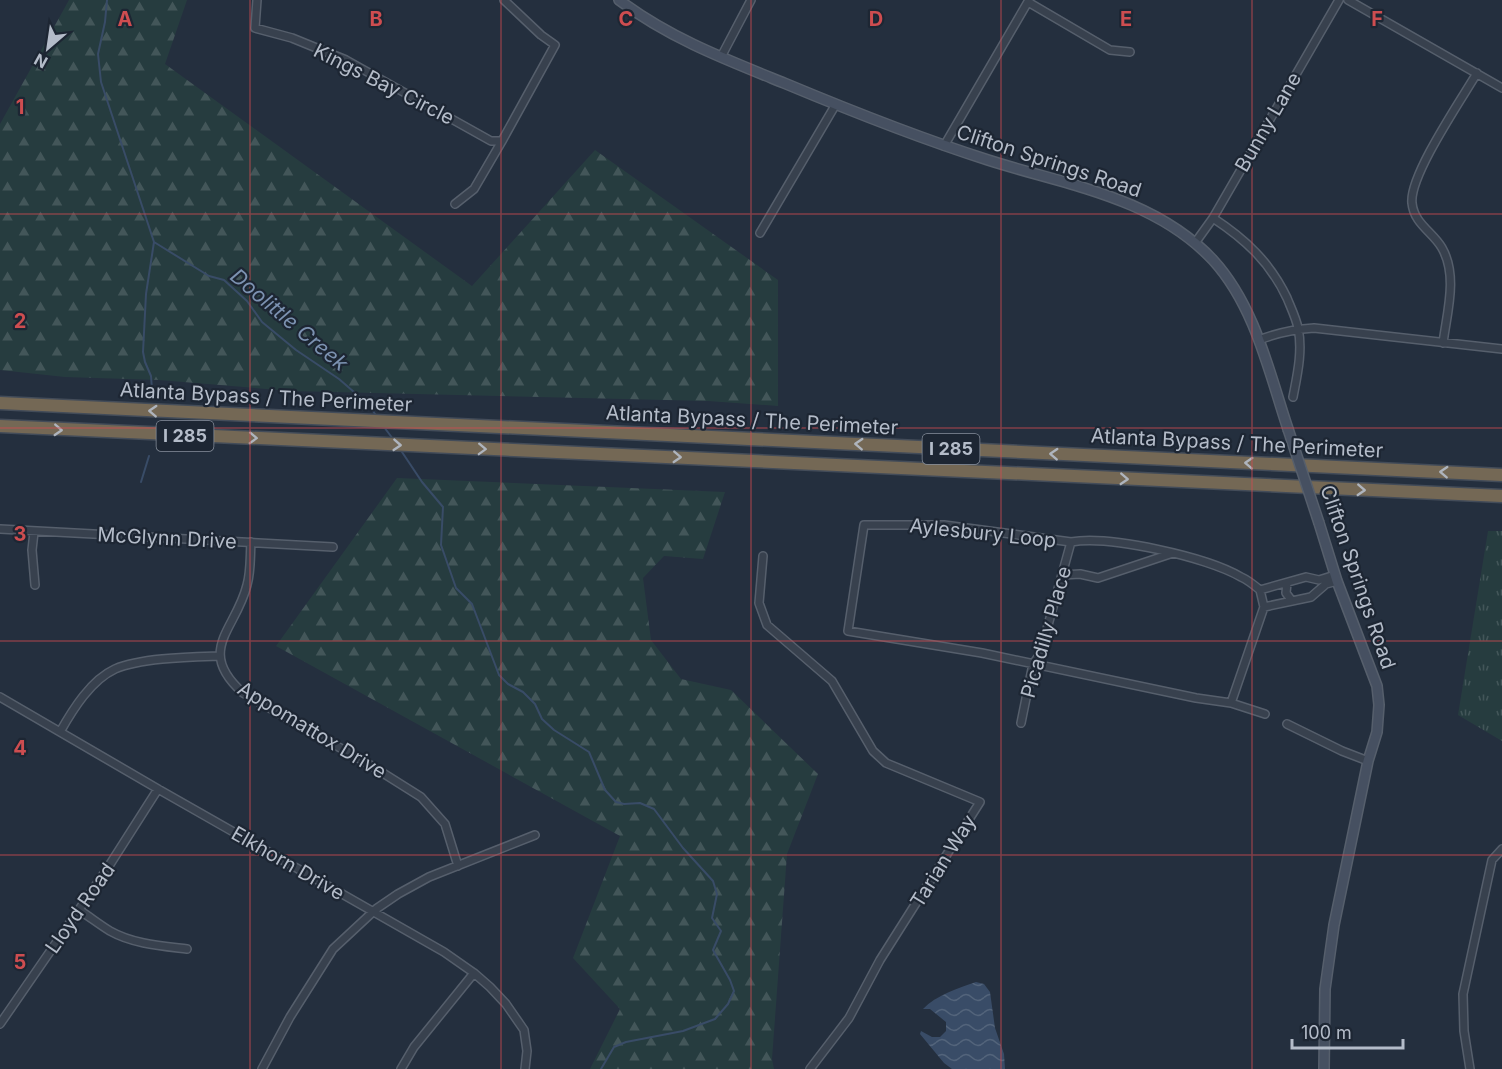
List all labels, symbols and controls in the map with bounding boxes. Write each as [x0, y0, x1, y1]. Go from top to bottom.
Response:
text: A [118, 7, 133, 31]
text: B [369, 7, 383, 31]
text: C [619, 7, 633, 31]
text: D [869, 7, 883, 31]
text: E [1120, 7, 1132, 31]
text: F [1371, 7, 1383, 31]
north arrow [18, 18, 78, 78]
street label: Kings Bay Circle [310, 38, 458, 130]
text: N [31, 49, 51, 73]
street label: Bunny Lane [1230, 68, 1306, 176]
text: 1 [16, 95, 24, 119]
street label: Clifton Springs Road [953, 120, 1145, 202]
water label: Doolittle Creek [226, 263, 353, 376]
text: 2 [14, 309, 26, 333]
street label: Atlanta Bypass / The Perimeter [119, 377, 413, 417]
street label: Atlanta Bypass / The Perimeter [605, 400, 899, 440]
one-way arrow [148, 404, 157, 417]
road number: I 285 [156, 421, 213, 451]
one-way arrow [54, 423, 63, 436]
street label: Atlanta Bypass / The Perimeter [1090, 423, 1384, 463]
one-way arrow [249, 431, 258, 444]
road number: I 285 [922, 434, 980, 464]
one-way arrow [393, 438, 402, 451]
one-way arrow [855, 438, 864, 451]
one-way arrow [478, 442, 487, 455]
one-way arrow [1049, 447, 1058, 460]
one-way arrow [673, 451, 682, 464]
one-way arrow [1244, 456, 1253, 469]
one-way arrow [1439, 466, 1448, 479]
one-way arrow [1119, 472, 1128, 485]
street label: Clifton Springs Road [1315, 482, 1401, 672]
one-way arrow [1356, 483, 1365, 496]
street label: Aylesbury Loop [909, 513, 1057, 553]
text: 3 [14, 522, 26, 546]
street label: McGlynn Drive [97, 522, 237, 554]
street label: Picadilly Place [1016, 563, 1076, 701]
street label: Appomattox Drive [233, 676, 391, 784]
text: 4 [13, 736, 27, 760]
street label: Tarian Way [905, 810, 981, 912]
street label: Elkhorn Drive [227, 821, 349, 905]
street label: Lloyd Road [40, 858, 120, 958]
text: 5 [14, 950, 26, 974]
scale bar [1292, 1012, 1403, 1050]
text: 100 m [1301, 1022, 1352, 1043]

